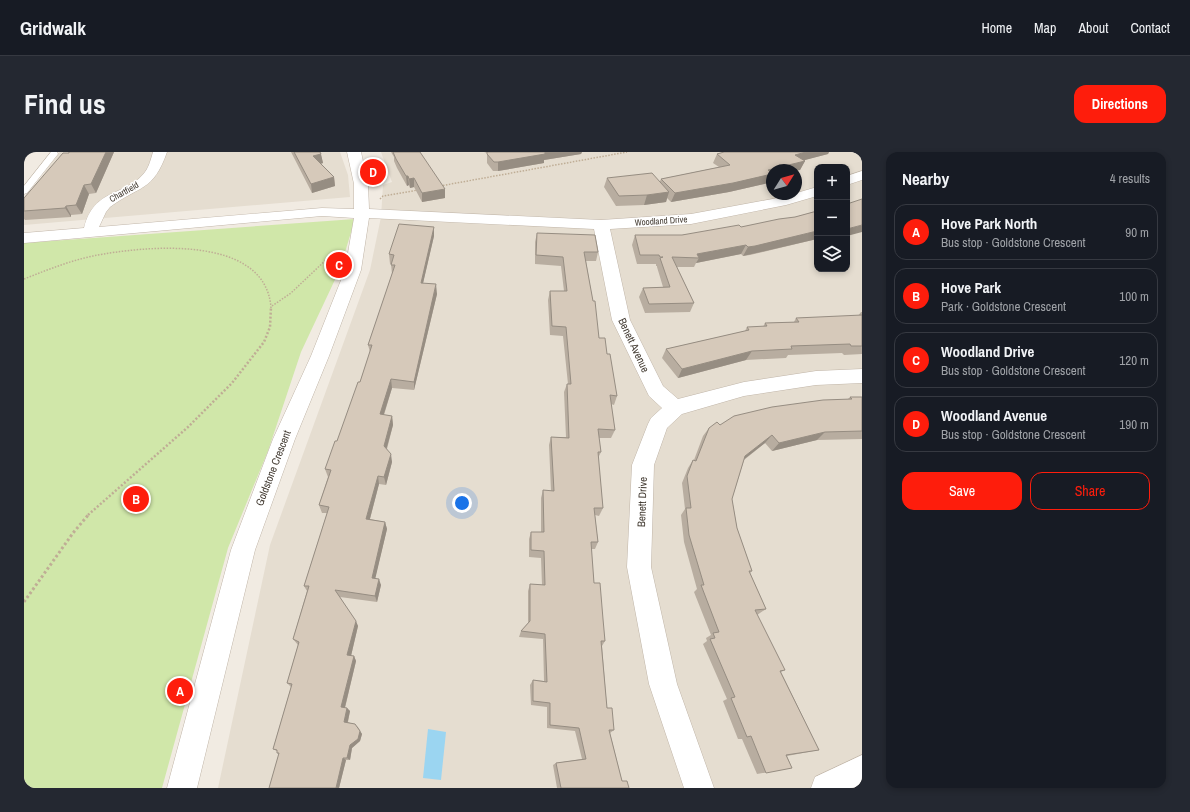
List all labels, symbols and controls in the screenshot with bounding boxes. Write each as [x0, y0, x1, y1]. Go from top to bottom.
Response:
text: Gridwalk [20, 15, 86, 41]
text: Home [981, 19, 1012, 37]
text: Map [1034, 19, 1056, 37]
text: About [1078, 19, 1108, 37]
text: Contact [1130, 19, 1170, 37]
text: Find us [24, 85, 106, 123]
button: Directions [1074, 85, 1166, 123]
pin: D [360, 157, 386, 187]
north arrow [766, 164, 802, 200]
map controls [814, 164, 850, 272]
button: + [814, 164, 850, 200]
text: Nearby [902, 167, 949, 190]
text: 4 results [1110, 170, 1150, 187]
street label: Chartfield [107, 179, 141, 205]
button: − [814, 200, 850, 236]
street label: Woodland Drive [634, 213, 688, 229]
text: Hove Park North [941, 213, 1037, 234]
text: A [912, 224, 920, 241]
text: 90 m [1125, 224, 1149, 241]
text: Bus stop · Goldstone Crescent [941, 234, 1086, 251]
button: layers [814, 236, 850, 272]
pin: C [326, 250, 352, 280]
text: Hove Park [941, 277, 1001, 298]
text: B [912, 288, 920, 305]
text: 100 m [1119, 288, 1149, 305]
text: Park · Goldstone Crescent [941, 298, 1066, 315]
street label: Benett Avenue [615, 316, 653, 374]
text: Woodland Drive [941, 341, 1034, 362]
text: C [912, 352, 920, 369]
text: 120 m [1119, 352, 1149, 369]
text: Bus stop · Goldstone Crescent [941, 362, 1086, 379]
text: Woodland Avenue [941, 405, 1047, 426]
text: D [912, 416, 920, 433]
text: 190 m [1119, 416, 1149, 433]
text: Bus stop · Goldstone Crescent [941, 426, 1086, 443]
street label: Goldstone Crescent [252, 428, 294, 508]
button: Save [902, 472, 1022, 510]
button: Share [1030, 472, 1150, 510]
street label: Benett Drive [634, 477, 650, 527]
pin: B [123, 484, 149, 514]
your location [452, 493, 472, 513]
pin: A [167, 676, 193, 706]

